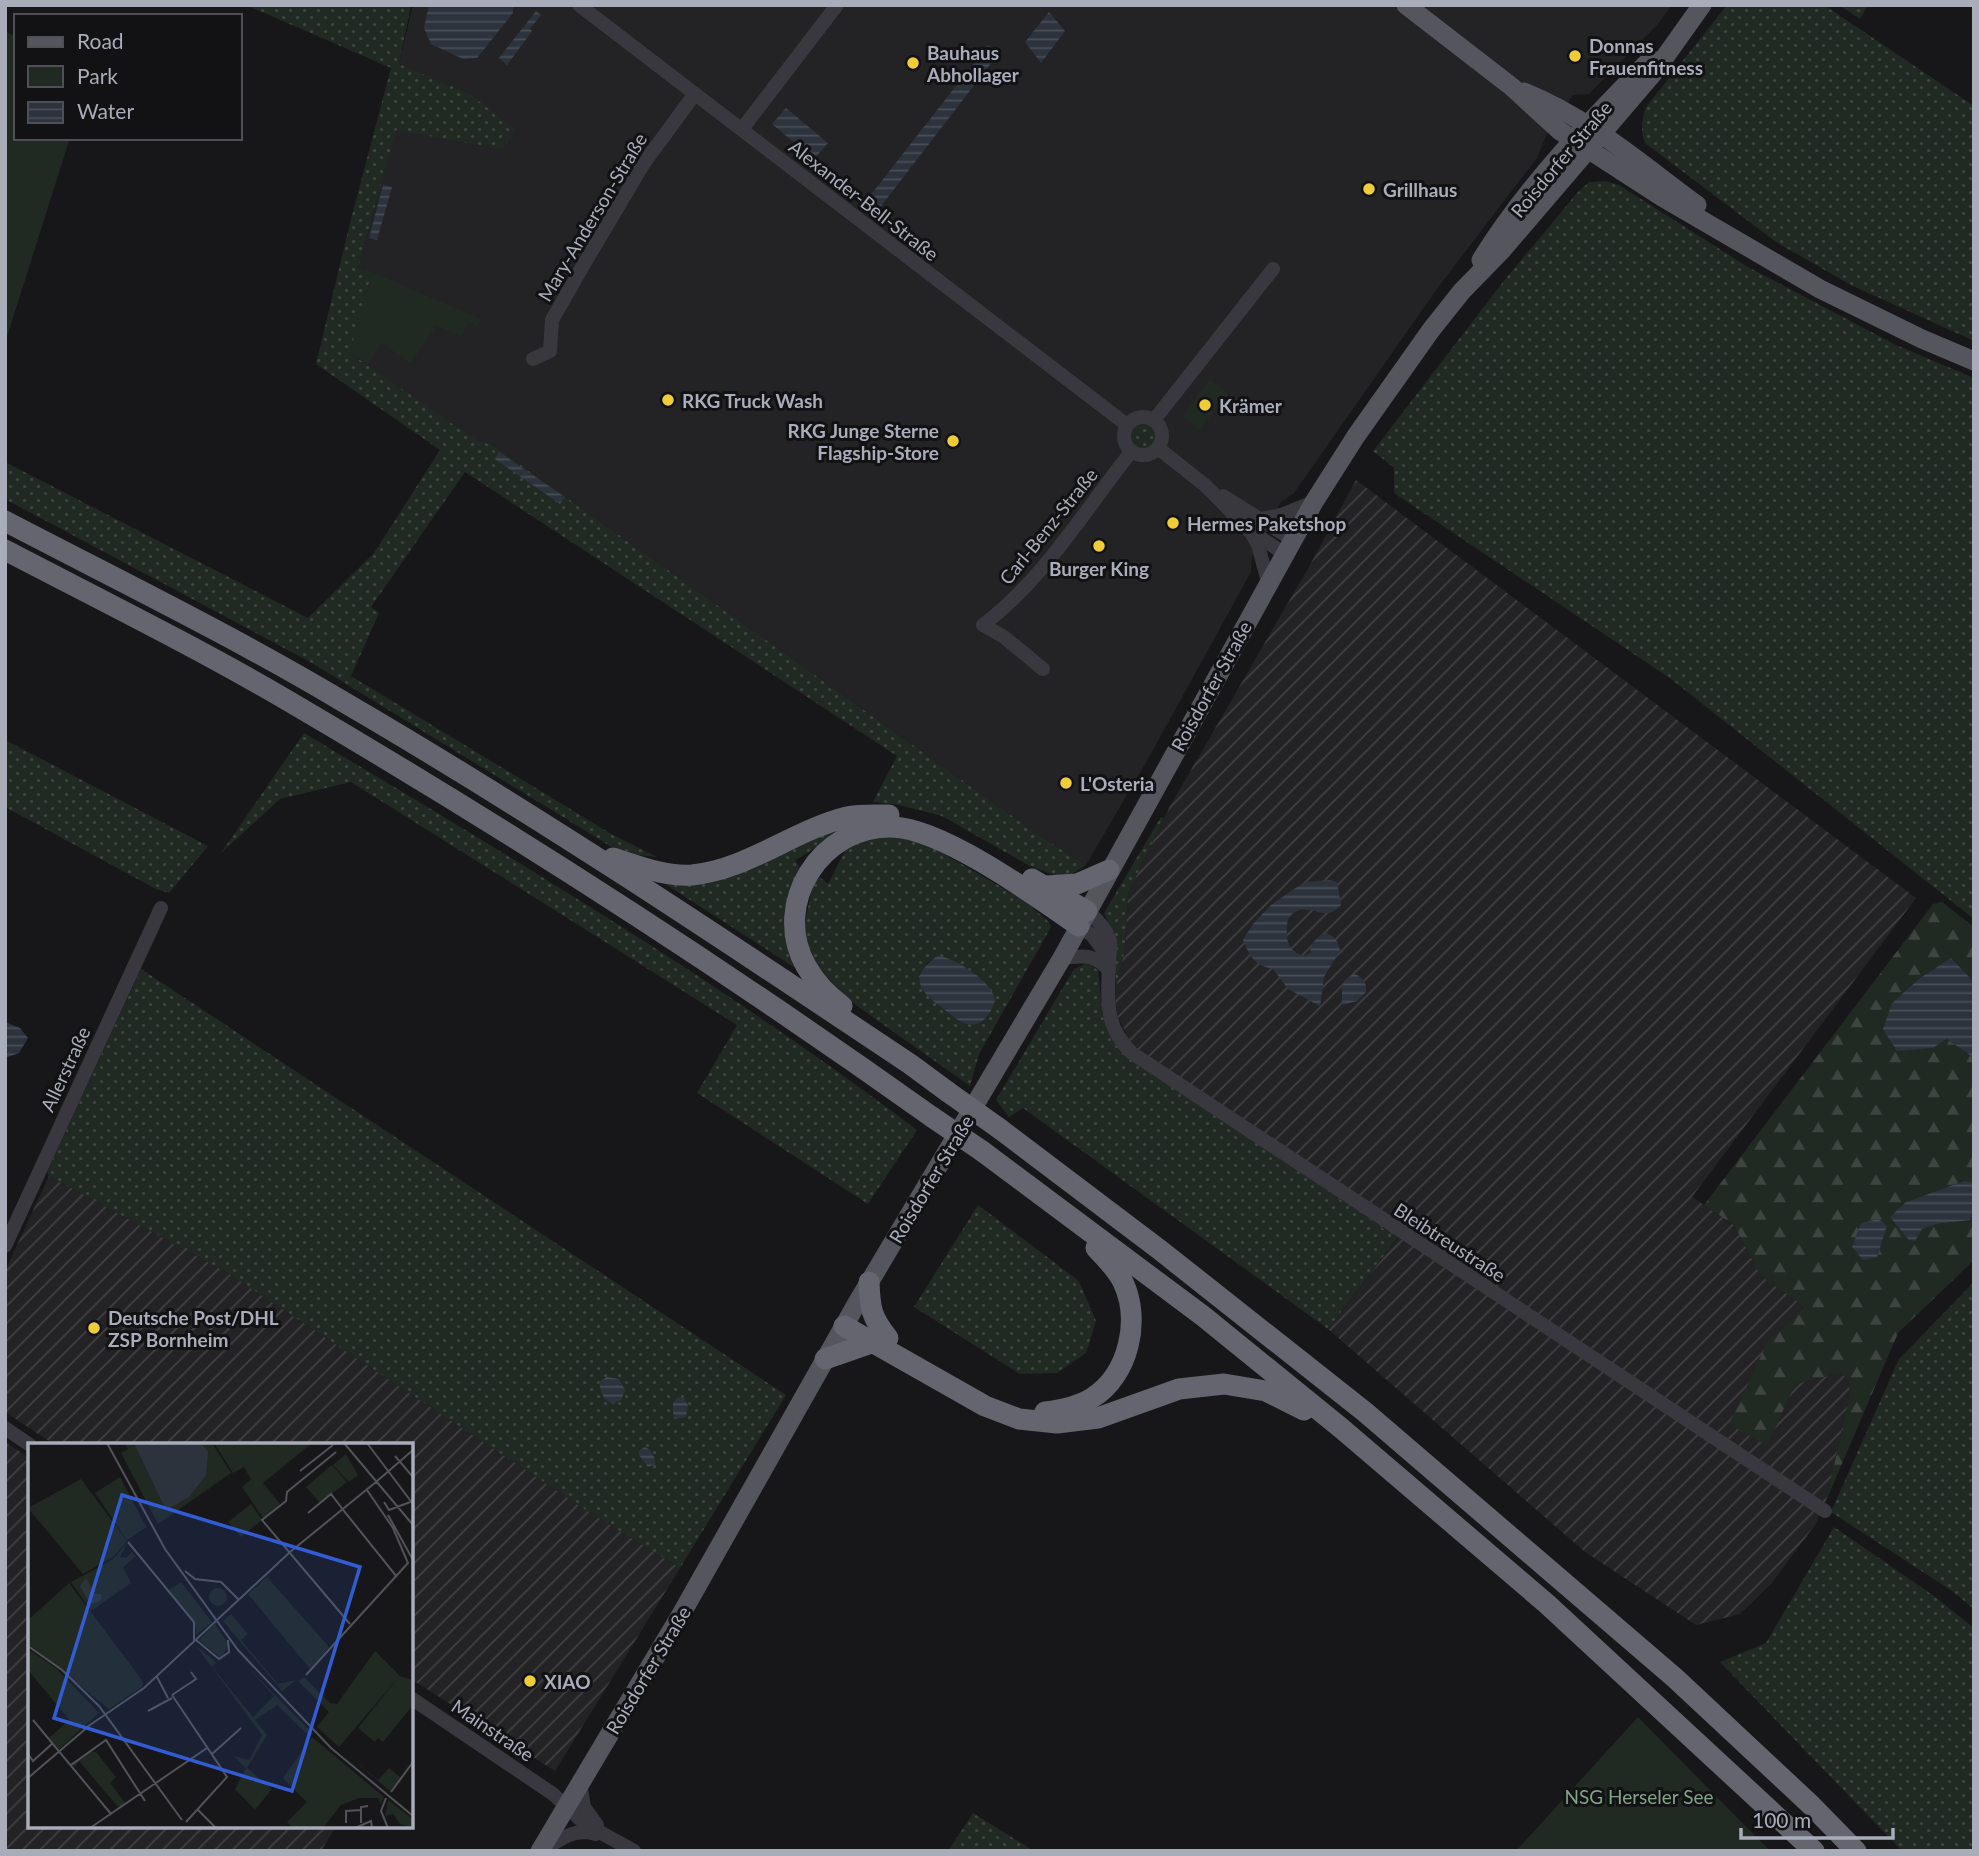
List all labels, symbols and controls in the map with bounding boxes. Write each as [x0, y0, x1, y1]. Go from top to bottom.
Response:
legend [14, 14, 242, 140]
text: Road [77, 28, 124, 53]
place label: Donnas Frauenfitness [1589, 34, 1703, 79]
place label: Bauhaus Abhollager [926, 41, 1020, 86]
marker: Donnas Frauenfitness [1567, 48, 1583, 64]
marker: Bauhaus Abhollager [905, 55, 921, 71]
text: Park [77, 63, 118, 88]
street label: Roisdorfer Straße [1506, 96, 1616, 222]
text: Water [77, 98, 134, 123]
street label: Mary-Anderson-Straße [533, 129, 651, 305]
street label: Alexander-Bell-Straße [785, 135, 943, 265]
place label: Grillhaus [1383, 178, 1457, 201]
marker: Grillhaus [1361, 181, 1377, 197]
place label: RKG Truck Wash [682, 389, 823, 412]
marker: RKG Truck Wash [660, 392, 676, 408]
place label: Krämer [1219, 394, 1283, 417]
marker: Krämer [1197, 397, 1213, 413]
place label: RKG Junge Sterne Flagship-Store [788, 419, 939, 464]
marker: RKG Junge Sterne Flagship-Store [945, 433, 961, 449]
street label: Carl-Benz-Straße [994, 463, 1102, 589]
place label: Hermes Paketshop [1187, 512, 1346, 535]
marker: Hermes Paketshop [1165, 515, 1181, 531]
marker: Burger King [1091, 538, 1107, 554]
place label: Burger King [1049, 557, 1149, 580]
street label: Roisdorfer Straße [1166, 617, 1256, 755]
place label: L'Osteria [1080, 772, 1154, 795]
marker: L'Osteria [1058, 775, 1074, 791]
street label: Allerstraße [35, 1023, 95, 1115]
street label: Roisdorfer Straße [884, 1111, 978, 1247]
street label: Bleibtreustraße [1390, 1198, 1510, 1286]
place label: Deutsche Post/DHL ZSP Bornheim [108, 1306, 279, 1351]
marker: Deutsche Post/DHL ZSP Bornheim [86, 1320, 102, 1336]
inset map [28, 1443, 413, 1828]
street label: Roisdorfer Straße [601, 1602, 695, 1738]
place label: XIAO [544, 1670, 591, 1693]
marker: XIAO [522, 1673, 538, 1689]
street label: Mainstraße [447, 1694, 539, 1766]
park label: NSG Herseler See [1564, 1785, 1714, 1808]
scale bar [1741, 1797, 1893, 1841]
text: 100 m [1752, 1807, 1811, 1832]

